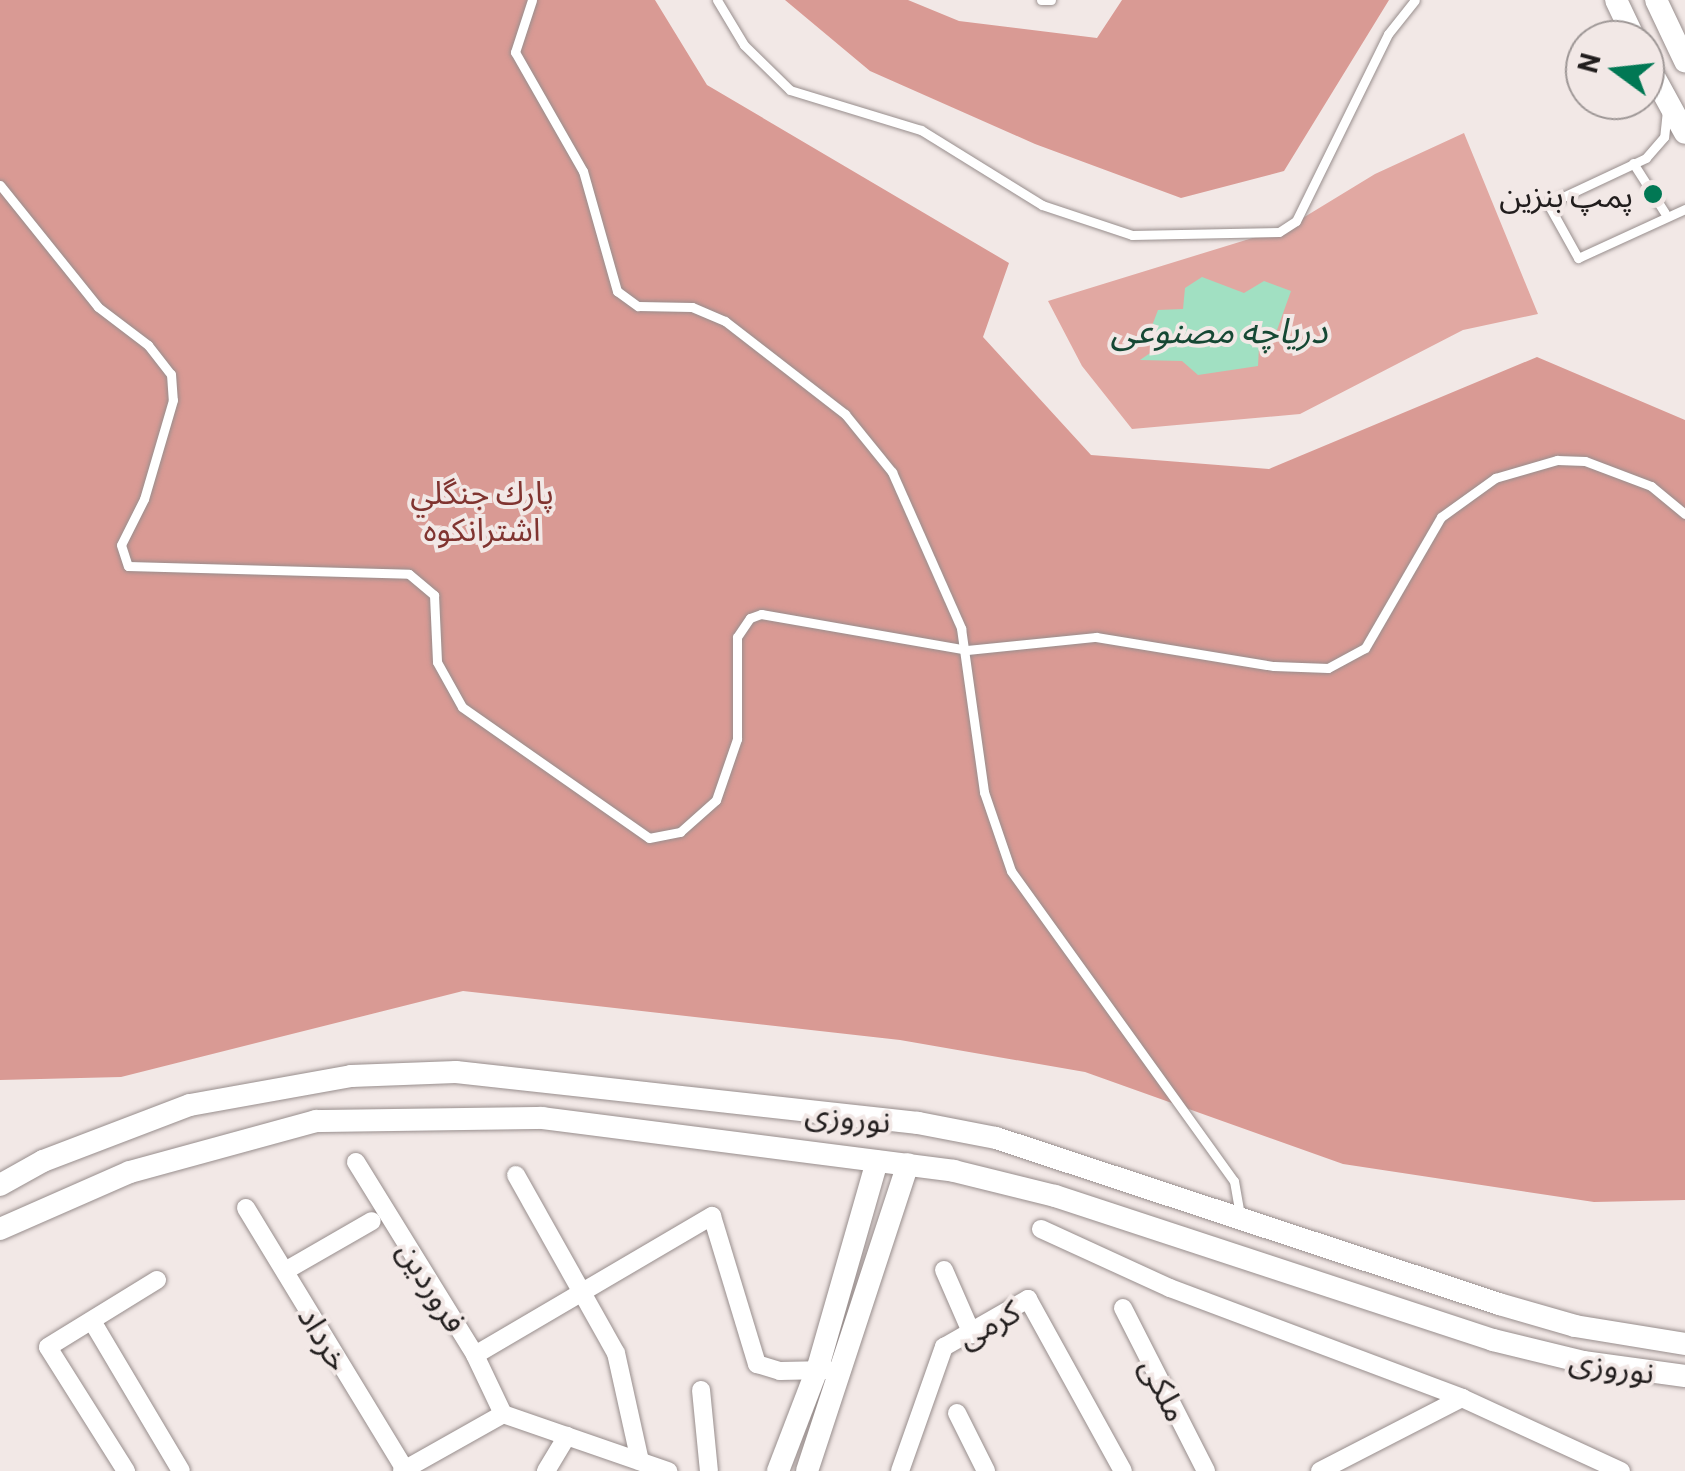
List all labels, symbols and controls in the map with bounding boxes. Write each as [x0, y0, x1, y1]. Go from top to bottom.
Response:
north arrow [1565, 20, 1665, 120]
text: N [1569, 49, 1607, 76]
place label: پمپ بنزین [1499, 175, 1633, 213]
marker: پمپ بنزین [1642, 183, 1664, 205]
water label: دریاچه مصنوعی [1110, 308, 1328, 350]
park label: پارك جنگلي اشترانكوه [410, 473, 554, 548]
street label: نوروزی [803, 1092, 893, 1140]
street label: فروردین [390, 1233, 476, 1339]
street label: کرمی [950, 1291, 1026, 1355]
street label: خرداد [291, 1299, 359, 1377]
street label: نوروزی [1567, 1339, 1657, 1391]
street label: ملکی [1133, 1351, 1197, 1427]

